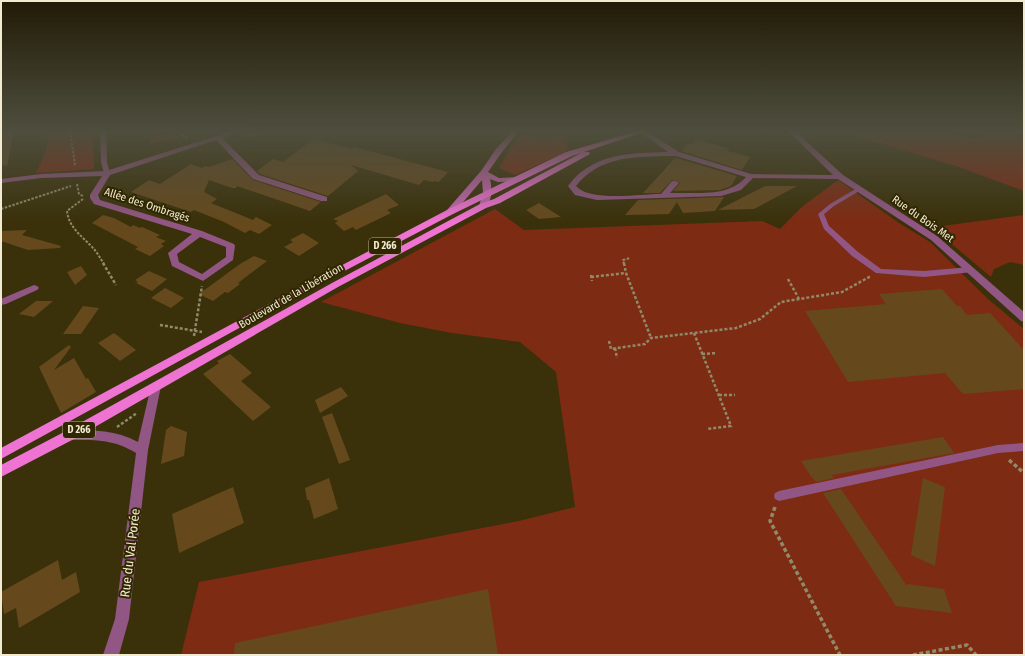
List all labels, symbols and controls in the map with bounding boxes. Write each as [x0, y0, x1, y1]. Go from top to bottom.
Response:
street label: Allée des Ombragés [103, 185, 191, 225]
street label: Rue du Bois Met [889, 193, 957, 245]
road number: D 266 [369, 238, 401, 254]
street label: Boulevard de la Libération [236, 261, 346, 331]
road number: D 266 [63, 422, 95, 438]
street label: Rue du Val Porée [117, 508, 143, 598]

